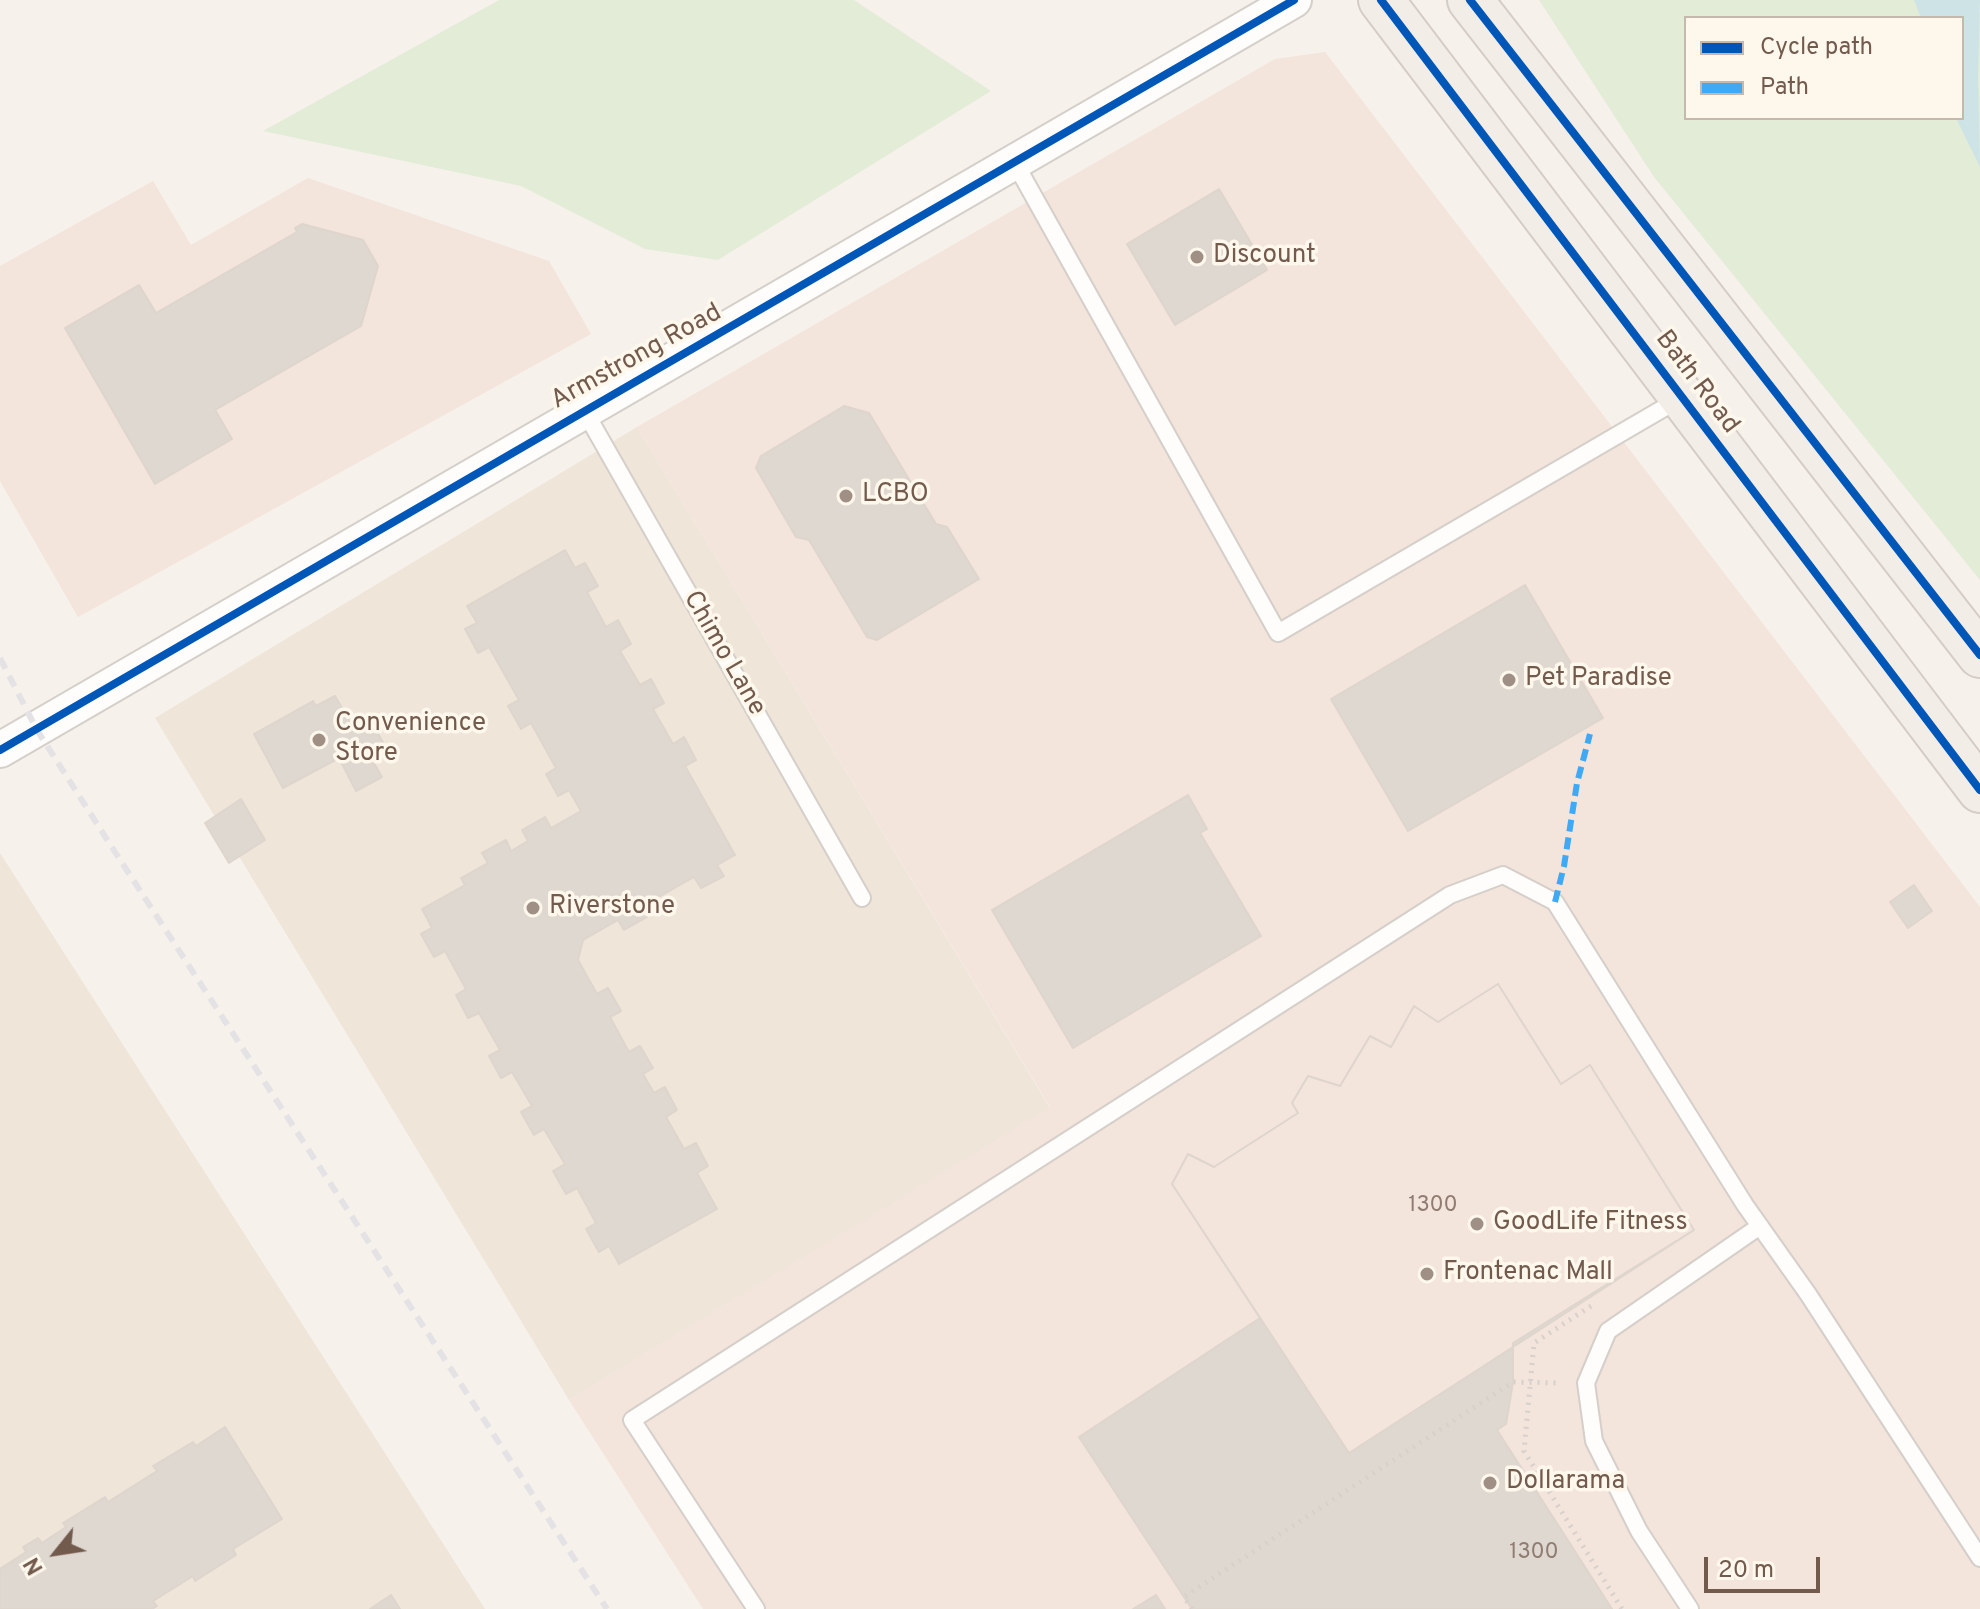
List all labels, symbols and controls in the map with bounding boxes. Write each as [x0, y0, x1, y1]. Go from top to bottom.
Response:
legend [1684, 16, 1964, 120]
text: Cycle path [1760, 33, 1873, 63]
text: Path [1760, 73, 1809, 103]
place label: Discount [1213, 241, 1316, 273]
marker: Discount [1188, 248, 1206, 266]
street label: Armstrong Road [546, 298, 728, 418]
street label: Bath Road [1647, 325, 1745, 441]
place label: LCBO [862, 480, 929, 512]
marker: LCBO [837, 487, 855, 505]
street label: Chimo Lane [675, 586, 771, 722]
place label: Pet Paradise [1525, 664, 1672, 696]
marker: Pet Paradise [1500, 671, 1518, 689]
place label: Convenience Store [335, 709, 486, 770]
marker: Convenience Store [310, 731, 328, 749]
place label: Riverstone [549, 892, 675, 924]
marker: Riverstone [524, 899, 542, 917]
house number: 1300 [1408, 1194, 1458, 1220]
place label: GoodLife Fitness [1493, 1208, 1688, 1240]
marker: GoodLife Fitness [1468, 1215, 1486, 1233]
place label: Frontenac Mall [1443, 1258, 1613, 1290]
marker: Frontenac Mall [1418, 1265, 1436, 1283]
place label: Dollarama [1506, 1467, 1625, 1499]
marker: Dollarama [1481, 1474, 1499, 1492]
north arrow [16, 1513, 96, 1593]
house number: 1300 [1509, 1541, 1559, 1567]
scale bar [1708, 1541, 1824, 1591]
text: N [19, 1552, 50, 1579]
text: 20 m [1718, 1556, 1774, 1586]

